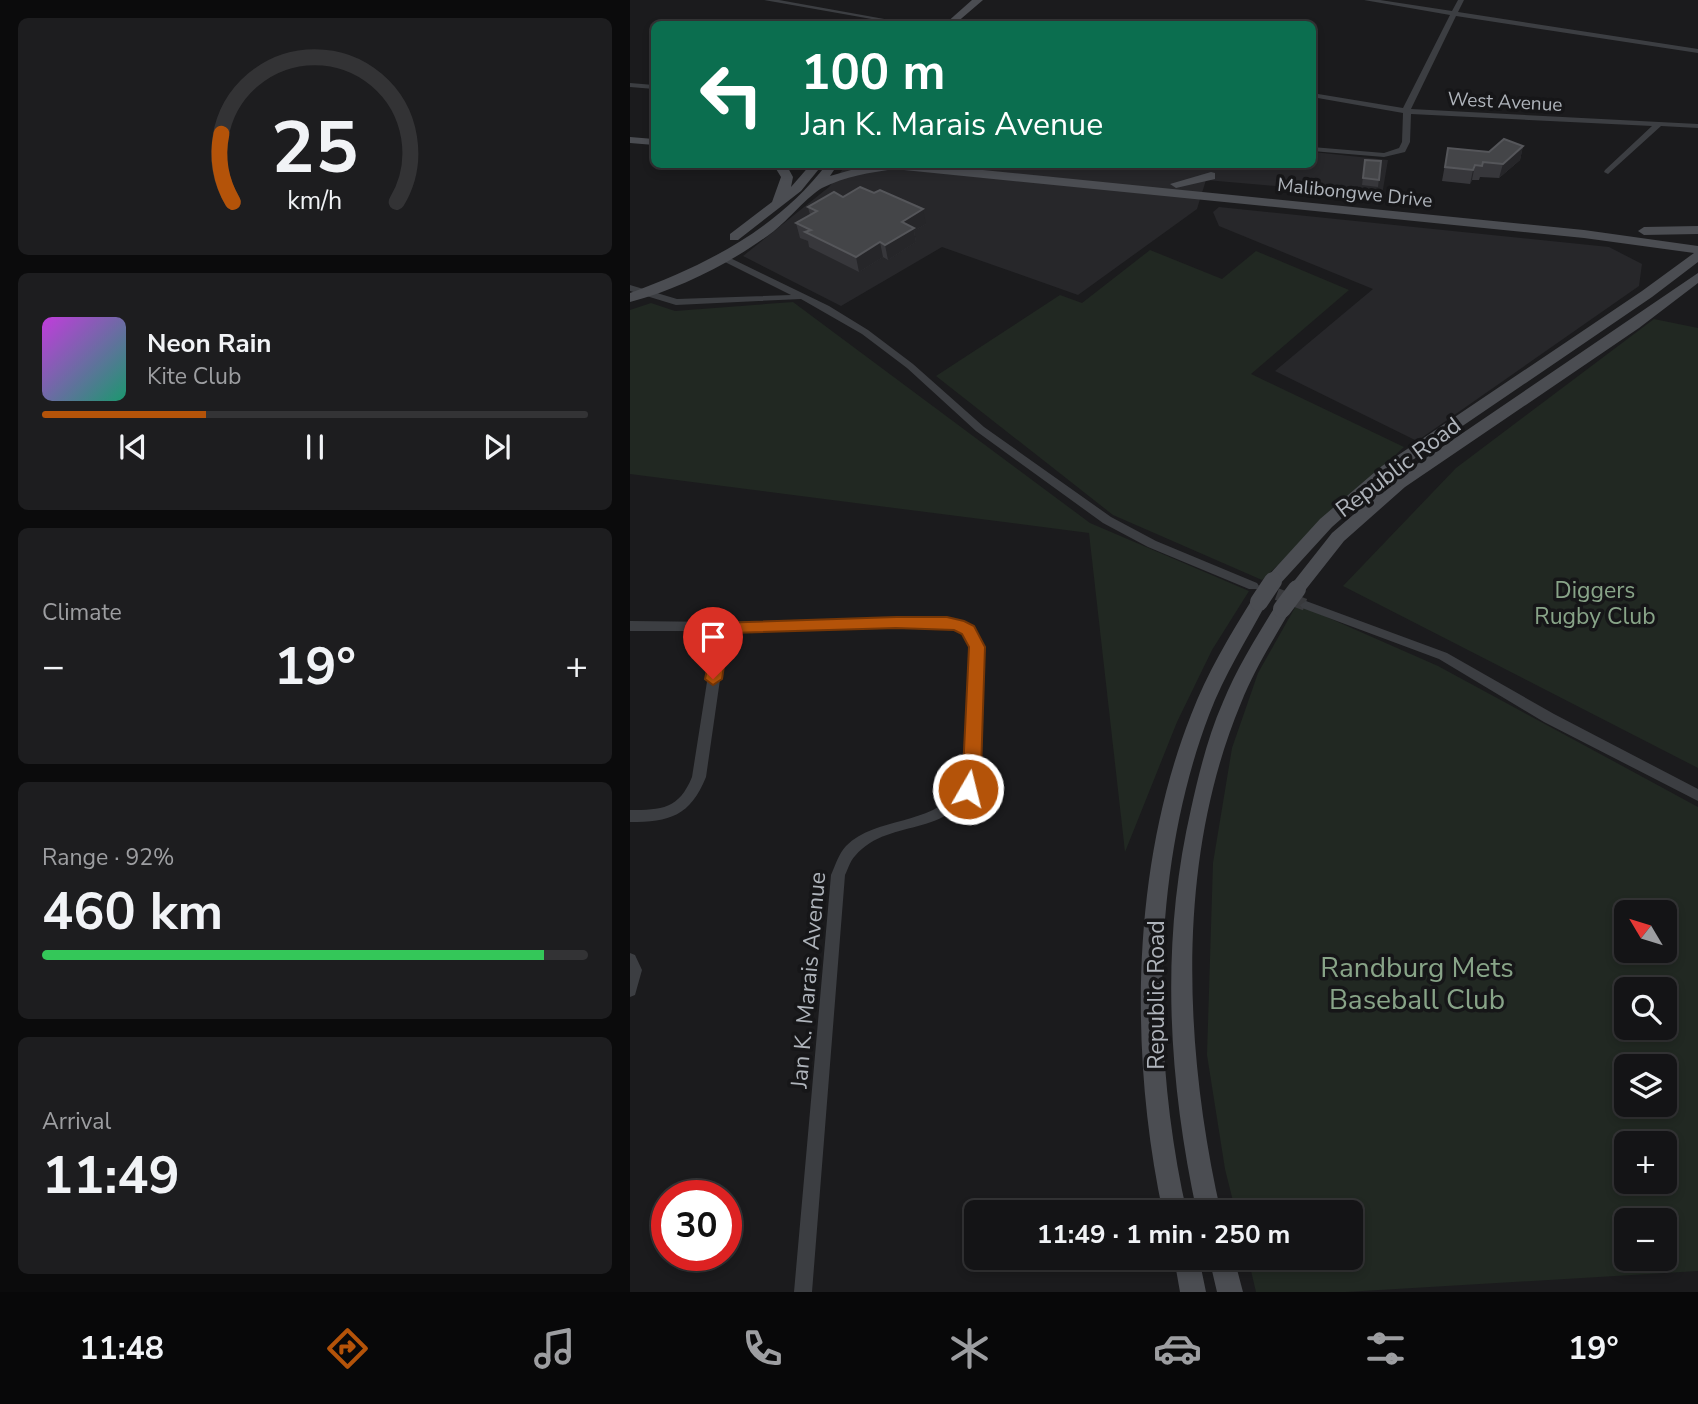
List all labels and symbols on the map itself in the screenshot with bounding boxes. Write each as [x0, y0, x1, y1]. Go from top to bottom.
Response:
street label: West Avenue [1447, 86, 1563, 118]
street label: Malibongwe Drive [1276, 172, 1434, 214]
street label: Republic Road [1329, 410, 1467, 525]
park label: Diggers Rugby Club [1534, 575, 1656, 632]
pin [683, 607, 743, 679]
position arrow [931, 752, 1005, 826]
street label: Jan K. Marais Avenue [784, 871, 833, 1091]
north arrow [1614, 900, 1676, 962]
street label: Republic Road [1141, 920, 1172, 1070]
park label: Randburg Mets Baseball Club [1320, 949, 1514, 1019]
speed limit sign: 30 [651, 1180, 742, 1271]

